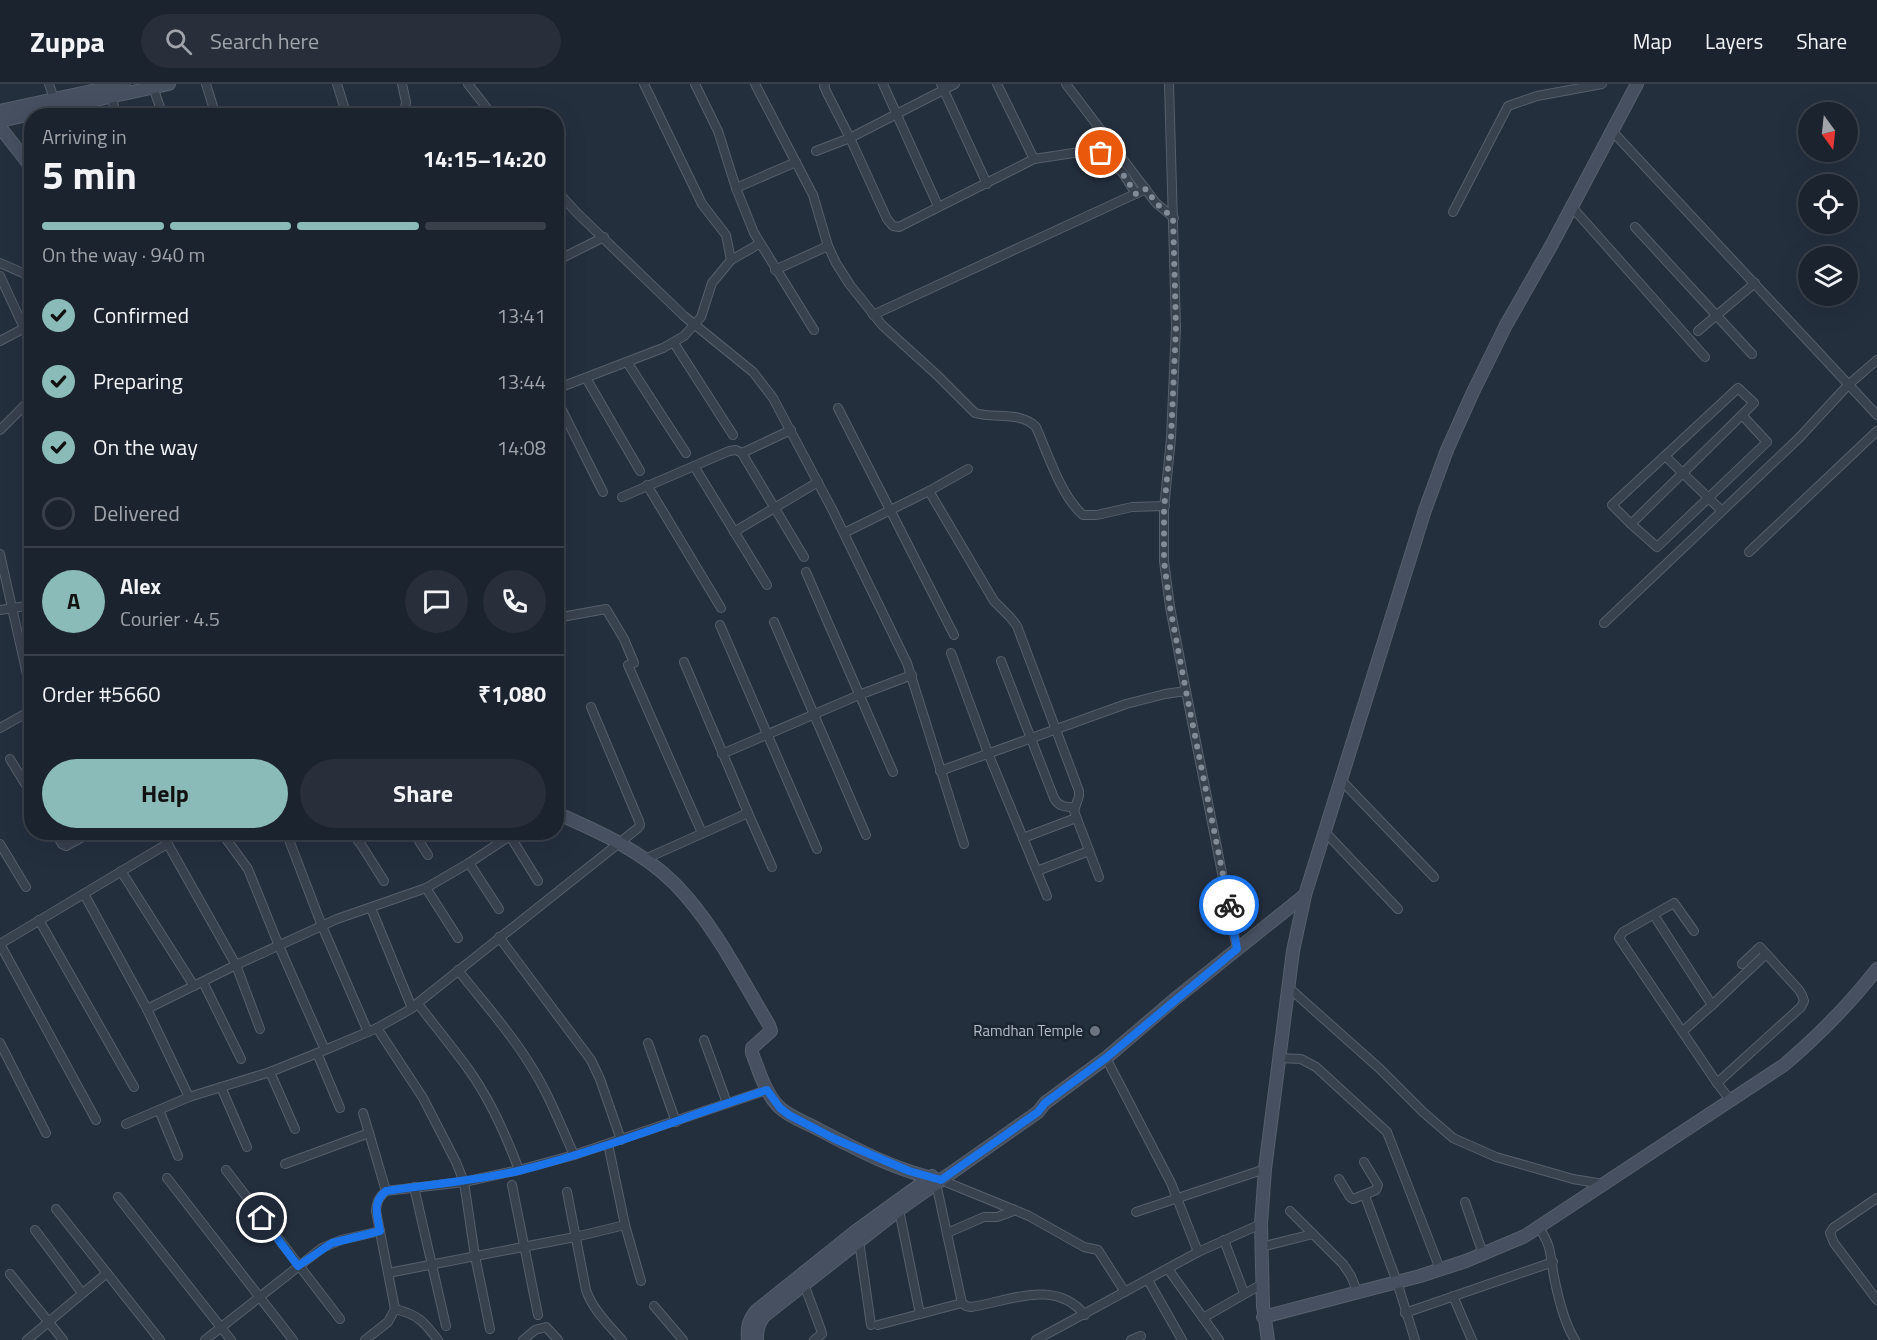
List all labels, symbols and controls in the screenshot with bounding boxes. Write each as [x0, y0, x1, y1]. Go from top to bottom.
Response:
search box [141, 14, 561, 68]
text: Zuppa [30, 20, 105, 63]
text: Search here [210, 24, 319, 58]
icon: search [162, 25, 195, 58]
text: Map [1633, 25, 1672, 57]
text: Layers [1705, 25, 1763, 57]
text: Share [1796, 25, 1847, 57]
north arrow [1798, 102, 1858, 162]
map controls [1798, 102, 1858, 306]
text: Arriving in [42, 121, 127, 152]
pin [1075, 127, 1126, 178]
icon: bag [1084, 136, 1117, 169]
text: 14:15–14:20 [423, 142, 546, 176]
text: 5 min [42, 145, 137, 204]
button: locate [1798, 174, 1858, 234]
text: On the way · 940 m [42, 239, 205, 270]
button: layers [1798, 246, 1858, 306]
text: Confirmed [93, 298, 189, 332]
icon: check [42, 299, 75, 332]
text: 13:41 [497, 300, 546, 331]
text: Preparing [93, 364, 183, 398]
icon: check [42, 365, 75, 398]
text: 13:44 [497, 366, 546, 397]
text: On the way [93, 430, 198, 464]
icon: check [42, 431, 75, 464]
text: 14:08 [497, 432, 546, 463]
text: Delivered [93, 496, 180, 530]
text: Alex [120, 569, 161, 603]
button: chat [405, 570, 468, 633]
button: phone [483, 570, 546, 633]
text: A [67, 584, 80, 618]
text: Courier · 4.5 [120, 603, 220, 634]
text: Order #5660 [42, 677, 161, 711]
text: ₹1,080 [478, 677, 546, 711]
button: Help [42, 759, 288, 828]
button: Share [300, 759, 546, 828]
courier [1199, 875, 1259, 935]
icon: bike [1213, 889, 1246, 922]
place label: Ramdhan Temple [973, 1019, 1083, 1042]
marker: Ramdhan Temple [1088, 1024, 1102, 1038]
pin [236, 1192, 287, 1243]
icon: home [245, 1201, 278, 1234]

